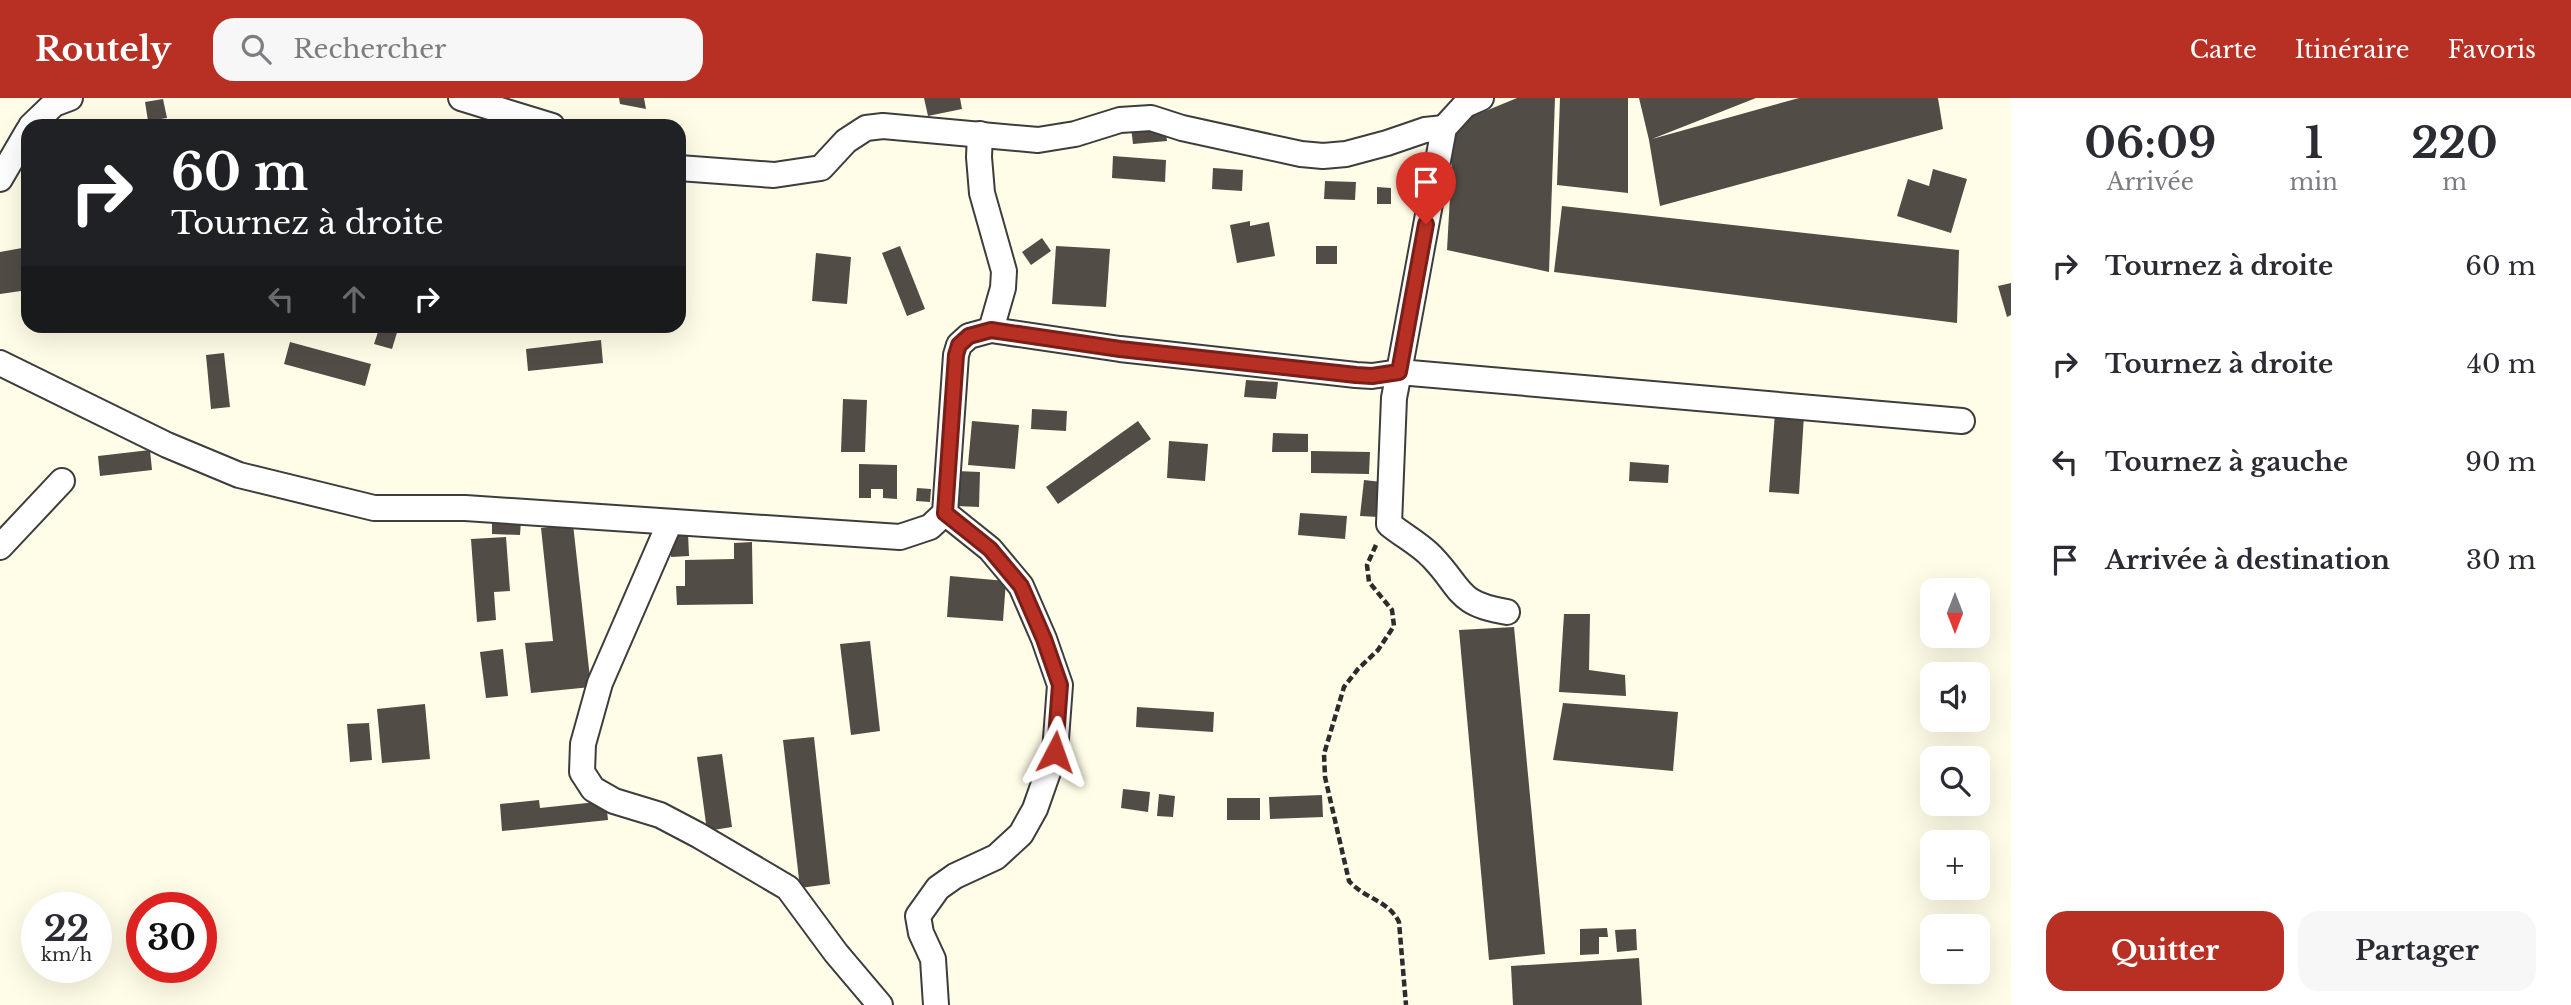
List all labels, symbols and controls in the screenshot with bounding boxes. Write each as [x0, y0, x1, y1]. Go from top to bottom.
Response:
search box [213, 18, 703, 81]
text: Routely [35, 29, 171, 70]
icon: search [237, 30, 275, 68]
text: Rechercher [293, 33, 446, 65]
text: Carte [2190, 35, 2257, 64]
text: Itinéraire [2295, 35, 2410, 64]
text: Favoris [2448, 35, 2536, 64]
text: 06:09 [2084, 117, 2216, 169]
text: 1 [2305, 117, 2323, 169]
text: 220 [2411, 117, 2498, 169]
text: 60 m [171, 142, 308, 203]
icon: right [56, 147, 147, 238]
pin [1396, 152, 1456, 224]
icon: arrive [1407, 163, 1445, 201]
text: Arrivée [2107, 168, 2194, 196]
text: min [2290, 168, 2338, 196]
text: m [2442, 168, 2467, 196]
text: Tournez à droite [171, 203, 444, 243]
icon: right [2046, 247, 2084, 285]
text: Tournez à droite [2105, 250, 2333, 282]
text: 60 m [2465, 250, 2536, 282]
icon: left [262, 280, 300, 318]
icon: ahead [335, 280, 373, 318]
icon: right [408, 280, 446, 318]
icon: right [2046, 345, 2084, 383]
text: Tournez à droite [2105, 348, 2333, 380]
text: 40 m [2467, 348, 2536, 380]
icon: left [2046, 443, 2084, 481]
text: Tournez à gauche [2105, 446, 2348, 478]
text: 90 m [2465, 446, 2536, 478]
icon: arrive [2046, 541, 2084, 579]
text: Arrivée à destination [2105, 544, 2390, 576]
text: 30 m [2466, 544, 2536, 576]
north arrow [1920, 578, 1990, 648]
map controls [1920, 578, 1990, 984]
button: sound [1920, 662, 1990, 732]
position arrow [1018, 715, 1092, 789]
button: search [1920, 746, 1990, 816]
button: + [1920, 830, 1990, 900]
speed limit sign: 30 [126, 892, 217, 983]
text: 22 [44, 907, 89, 950]
button: Quitter [2046, 911, 2284, 991]
button: Partager [2298, 911, 2536, 991]
button: − [1920, 914, 1990, 984]
text: km/h [41, 944, 92, 966]

